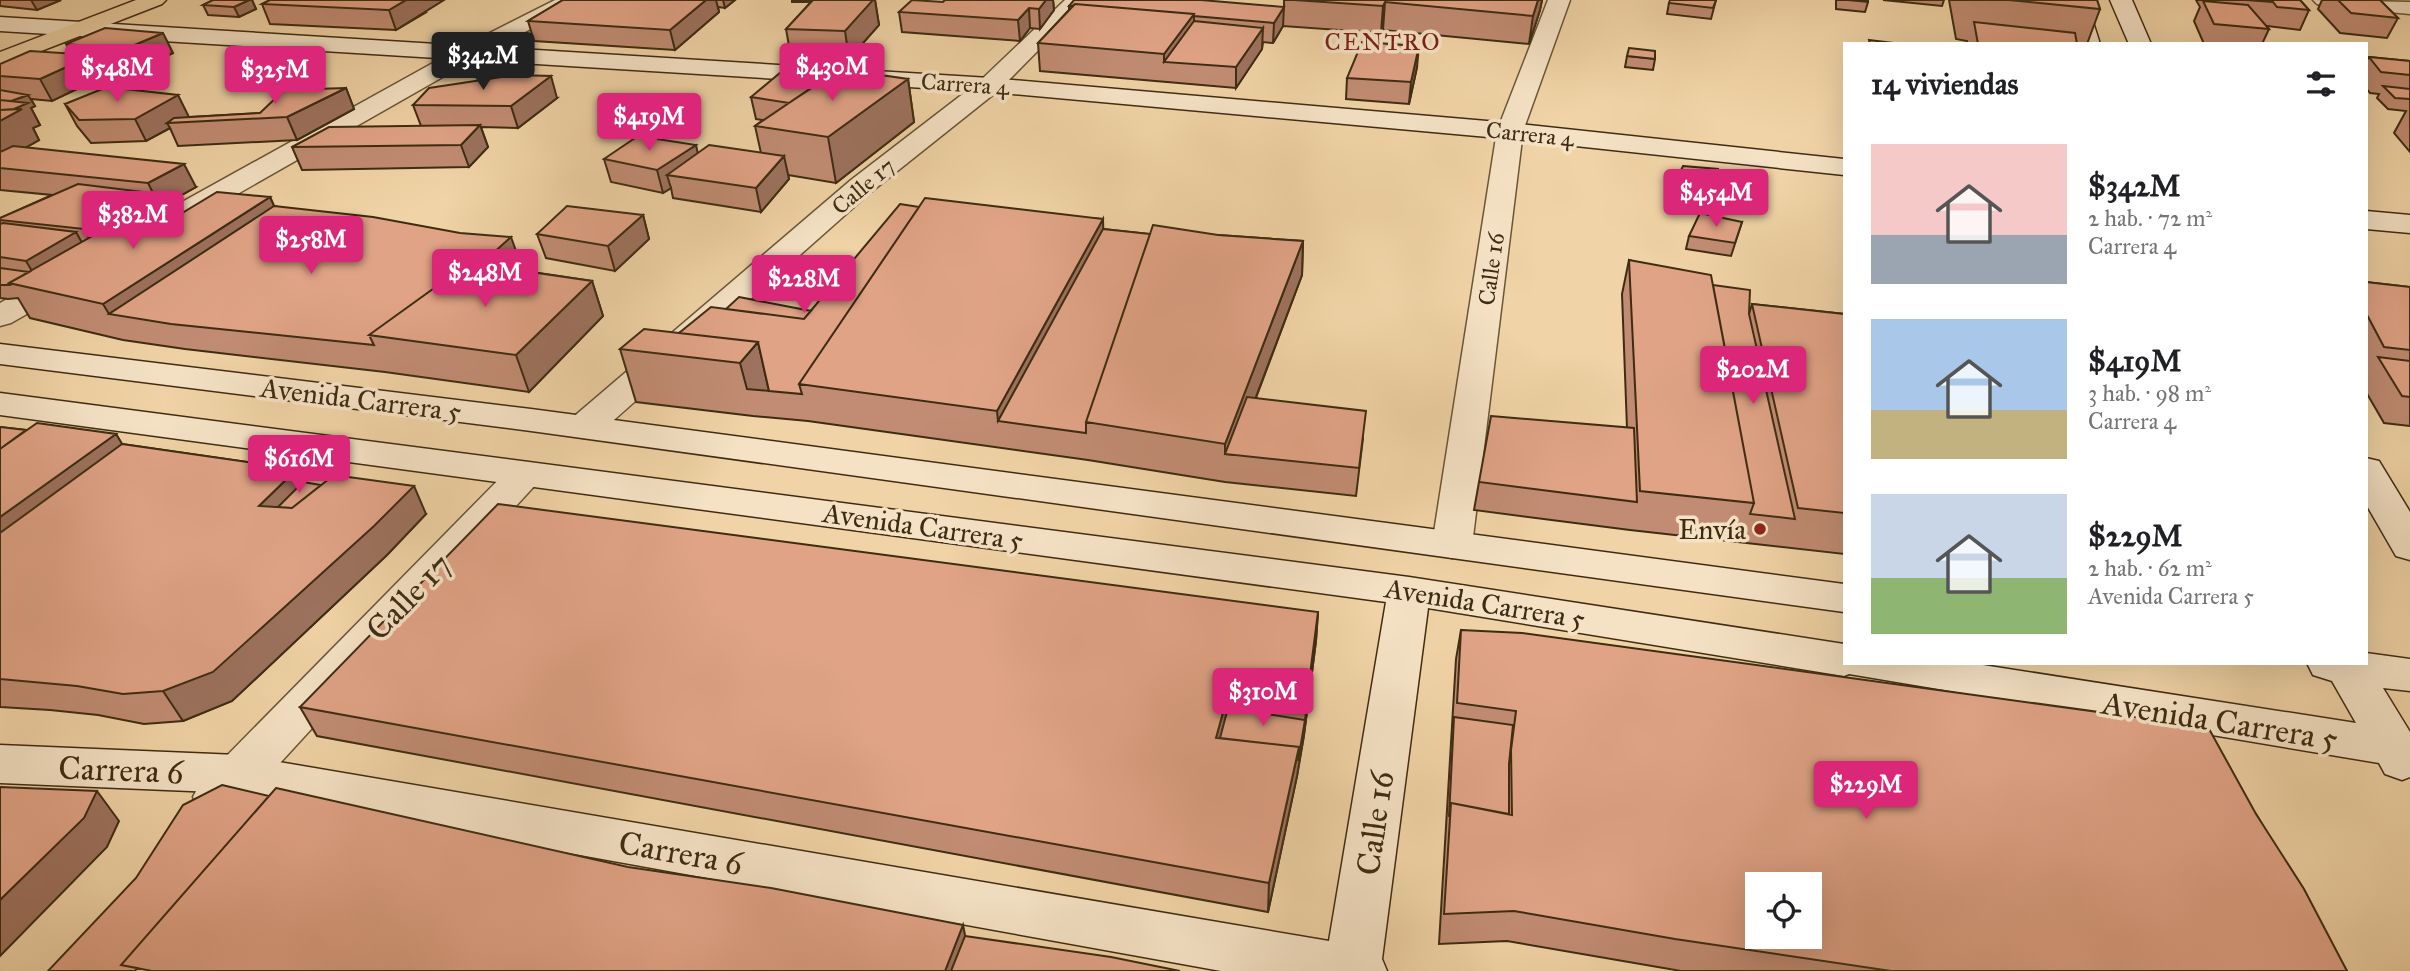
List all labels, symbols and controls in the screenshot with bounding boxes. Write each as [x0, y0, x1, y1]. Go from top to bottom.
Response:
district label: CENTRO [1324, 27, 1442, 57]
pin: $342M [434, 32, 532, 92]
text: $342M [448, 41, 518, 69]
pin: $430M [783, 43, 881, 103]
pin: $548M [68, 44, 166, 104]
pin: $325M [226, 46, 324, 106]
text: $430M [796, 52, 868, 80]
text: $548M [81, 53, 153, 81]
text: $325M [241, 55, 309, 83]
icon: filters [2302, 65, 2340, 103]
text: 14 viviendas [1871, 66, 2019, 102]
street label: Carrera 4 [920, 67, 1011, 101]
pin: $419M [600, 94, 698, 153]
text: $419M [613, 102, 685, 130]
street label: Carrera 4 [1485, 115, 1576, 153]
street label: Calle 17 [826, 152, 900, 220]
text: $342M [2088, 168, 2180, 204]
pin: $454M [1667, 170, 1765, 229]
icon: home [1927, 172, 2011, 256]
text: $454M [1679, 178, 1753, 206]
pin: $382M [84, 191, 182, 251]
text: $382M [98, 200, 168, 228]
text: 2 hab. · 72 m² [2088, 204, 2212, 232]
pin: $258M [262, 216, 360, 276]
text: $258M [275, 225, 347, 253]
street label: Calle 16 [1472, 230, 1510, 307]
text: Carrera 4 [2088, 232, 2176, 260]
pin: $248M [436, 250, 534, 309]
pin: $228M [755, 256, 853, 315]
text: $248M [448, 258, 522, 286]
text: $228M [768, 264, 840, 292]
text: $419M [2088, 343, 2181, 379]
pin: $202M [1704, 346, 1802, 406]
icon: home [1927, 347, 2011, 431]
text: $202M [1716, 355, 1790, 383]
street label: Avenida Carrera 5 [258, 370, 463, 429]
text: 3 hab. · 98 m² [2088, 379, 2211, 407]
text: Carrera 4 [2088, 407, 2176, 435]
pin: $616M [250, 435, 348, 495]
text: $616M [264, 444, 334, 472]
street label: Avenida Carrera 5 [820, 495, 1025, 558]
place label: Envía [1678, 512, 1746, 547]
text: $229M [2088, 518, 2183, 554]
marker: Envía [1752, 521, 1768, 537]
icon: home [1927, 522, 2011, 606]
street label: Calle 17 [358, 545, 460, 649]
text: 2 hab. · 62 m² [2088, 554, 2212, 582]
street label: Avenida Carrera 5 [1381, 570, 1587, 637]
text: Avenida Carrera 5 [2088, 582, 2254, 610]
pin: $310M [1214, 668, 1312, 728]
text: $310M [1228, 677, 1298, 705]
street label: Avenida Carrera 5 [2097, 682, 2340, 759]
street label: Carrera 6 [58, 748, 185, 792]
pin: $229M [1817, 762, 1915, 821]
street label: Calle 16 [1348, 767, 1402, 878]
text: $229M [1830, 770, 1902, 798]
street label: Carrera 6 [616, 822, 747, 884]
map controls [1745, 872, 1822, 949]
button: locate [1745, 872, 1822, 949]

